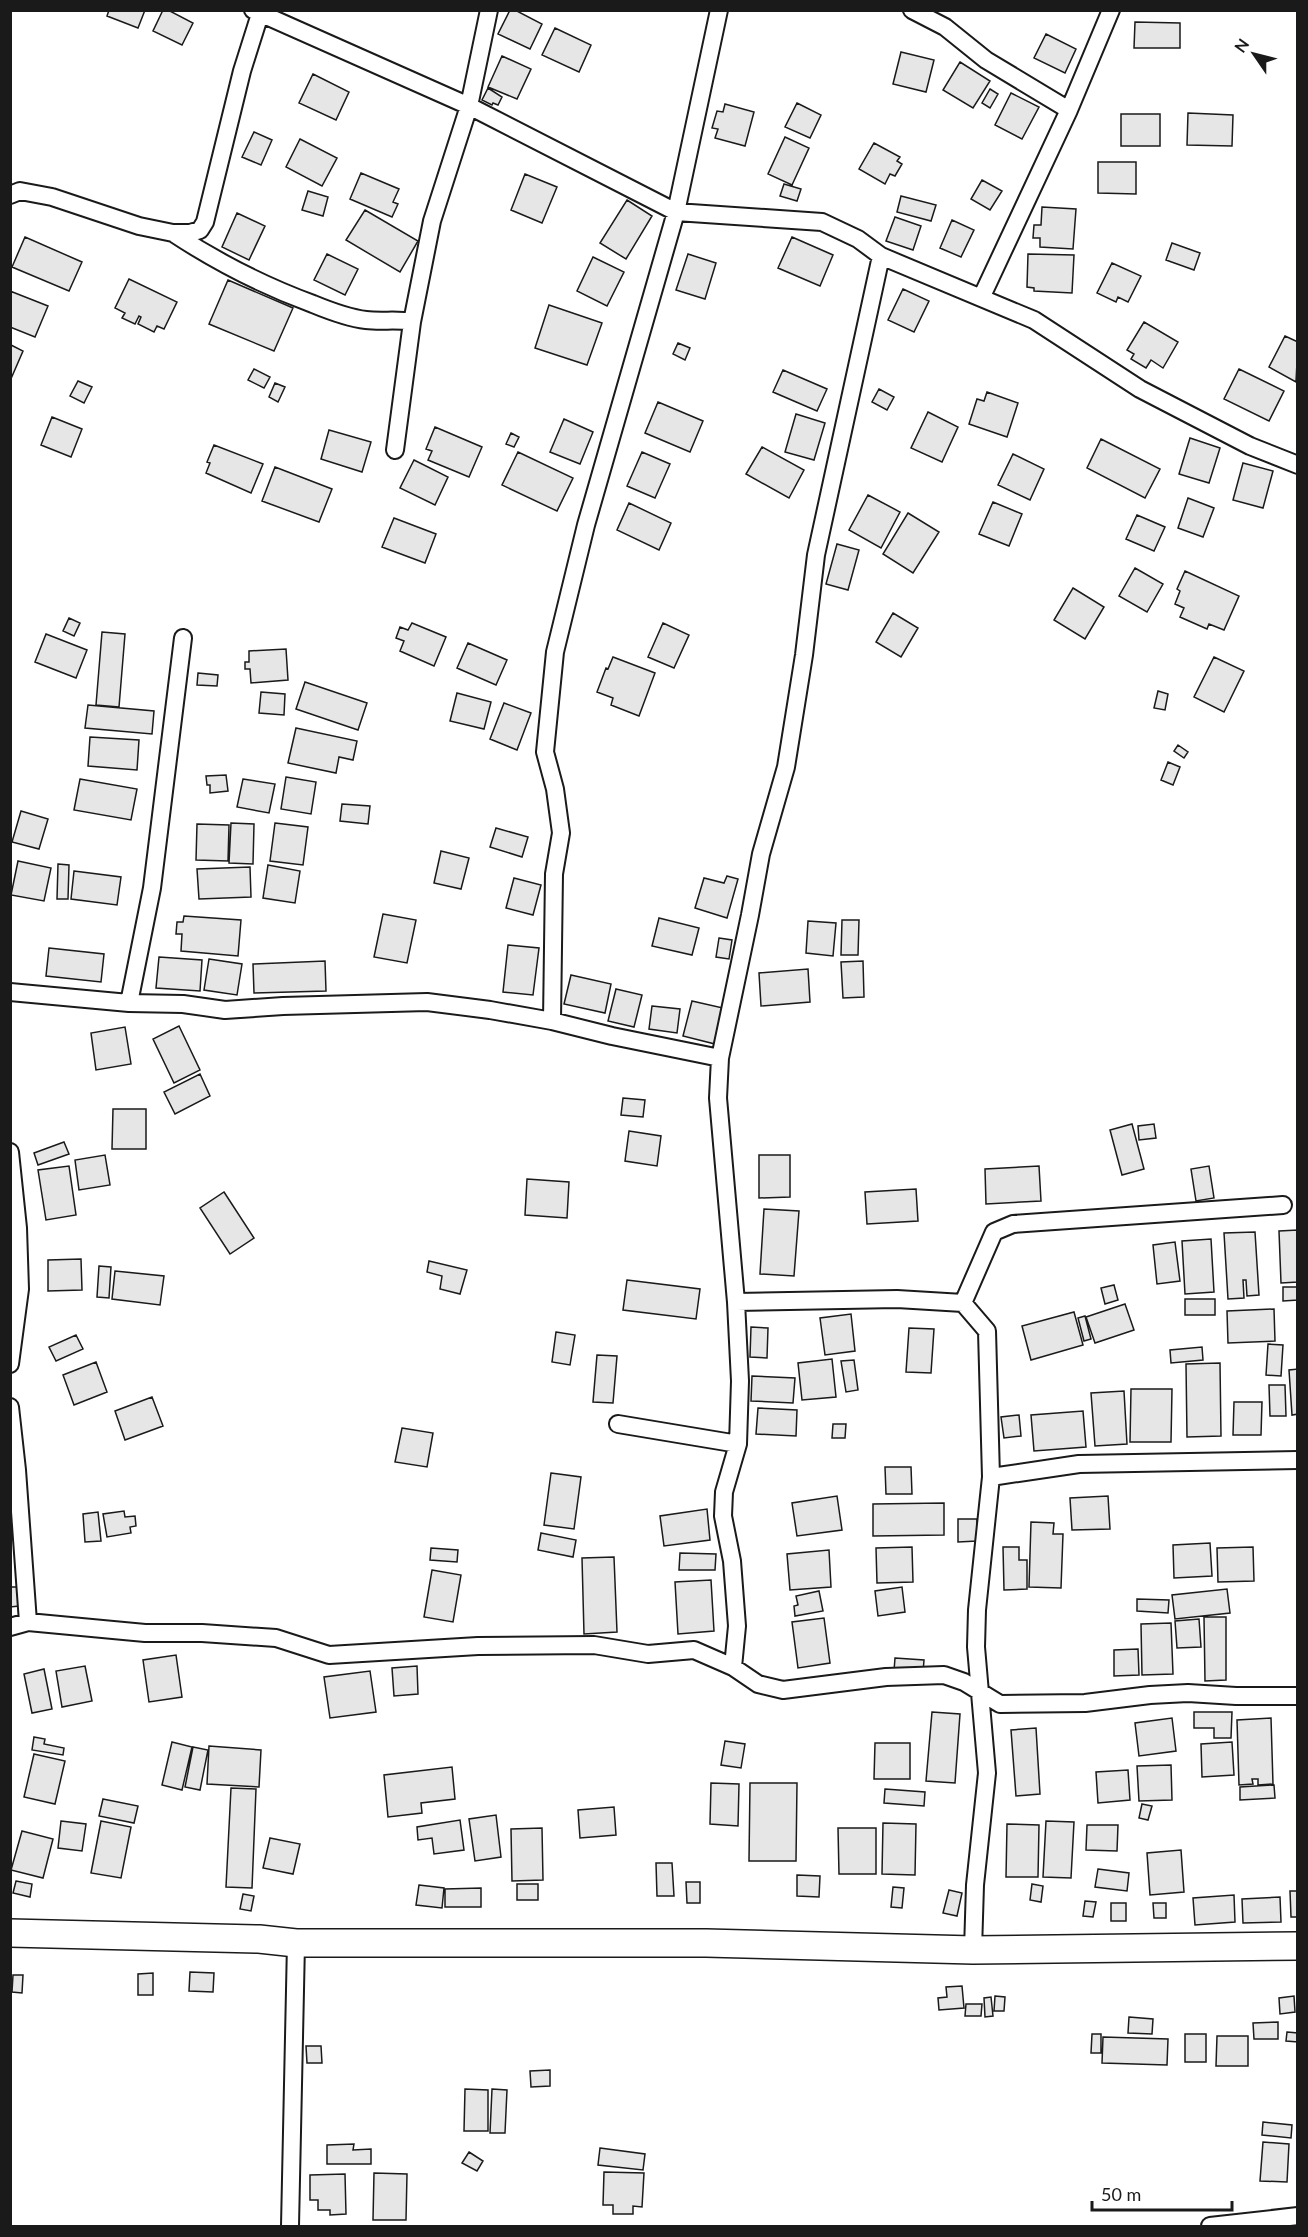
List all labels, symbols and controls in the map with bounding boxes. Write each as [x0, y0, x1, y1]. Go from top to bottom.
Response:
north arrow [1224, 24, 1284, 84]
text: N [1230, 35, 1253, 56]
scale bar [1092, 2174, 1232, 2212]
text: 50 m [1101, 2183, 1141, 2205]

